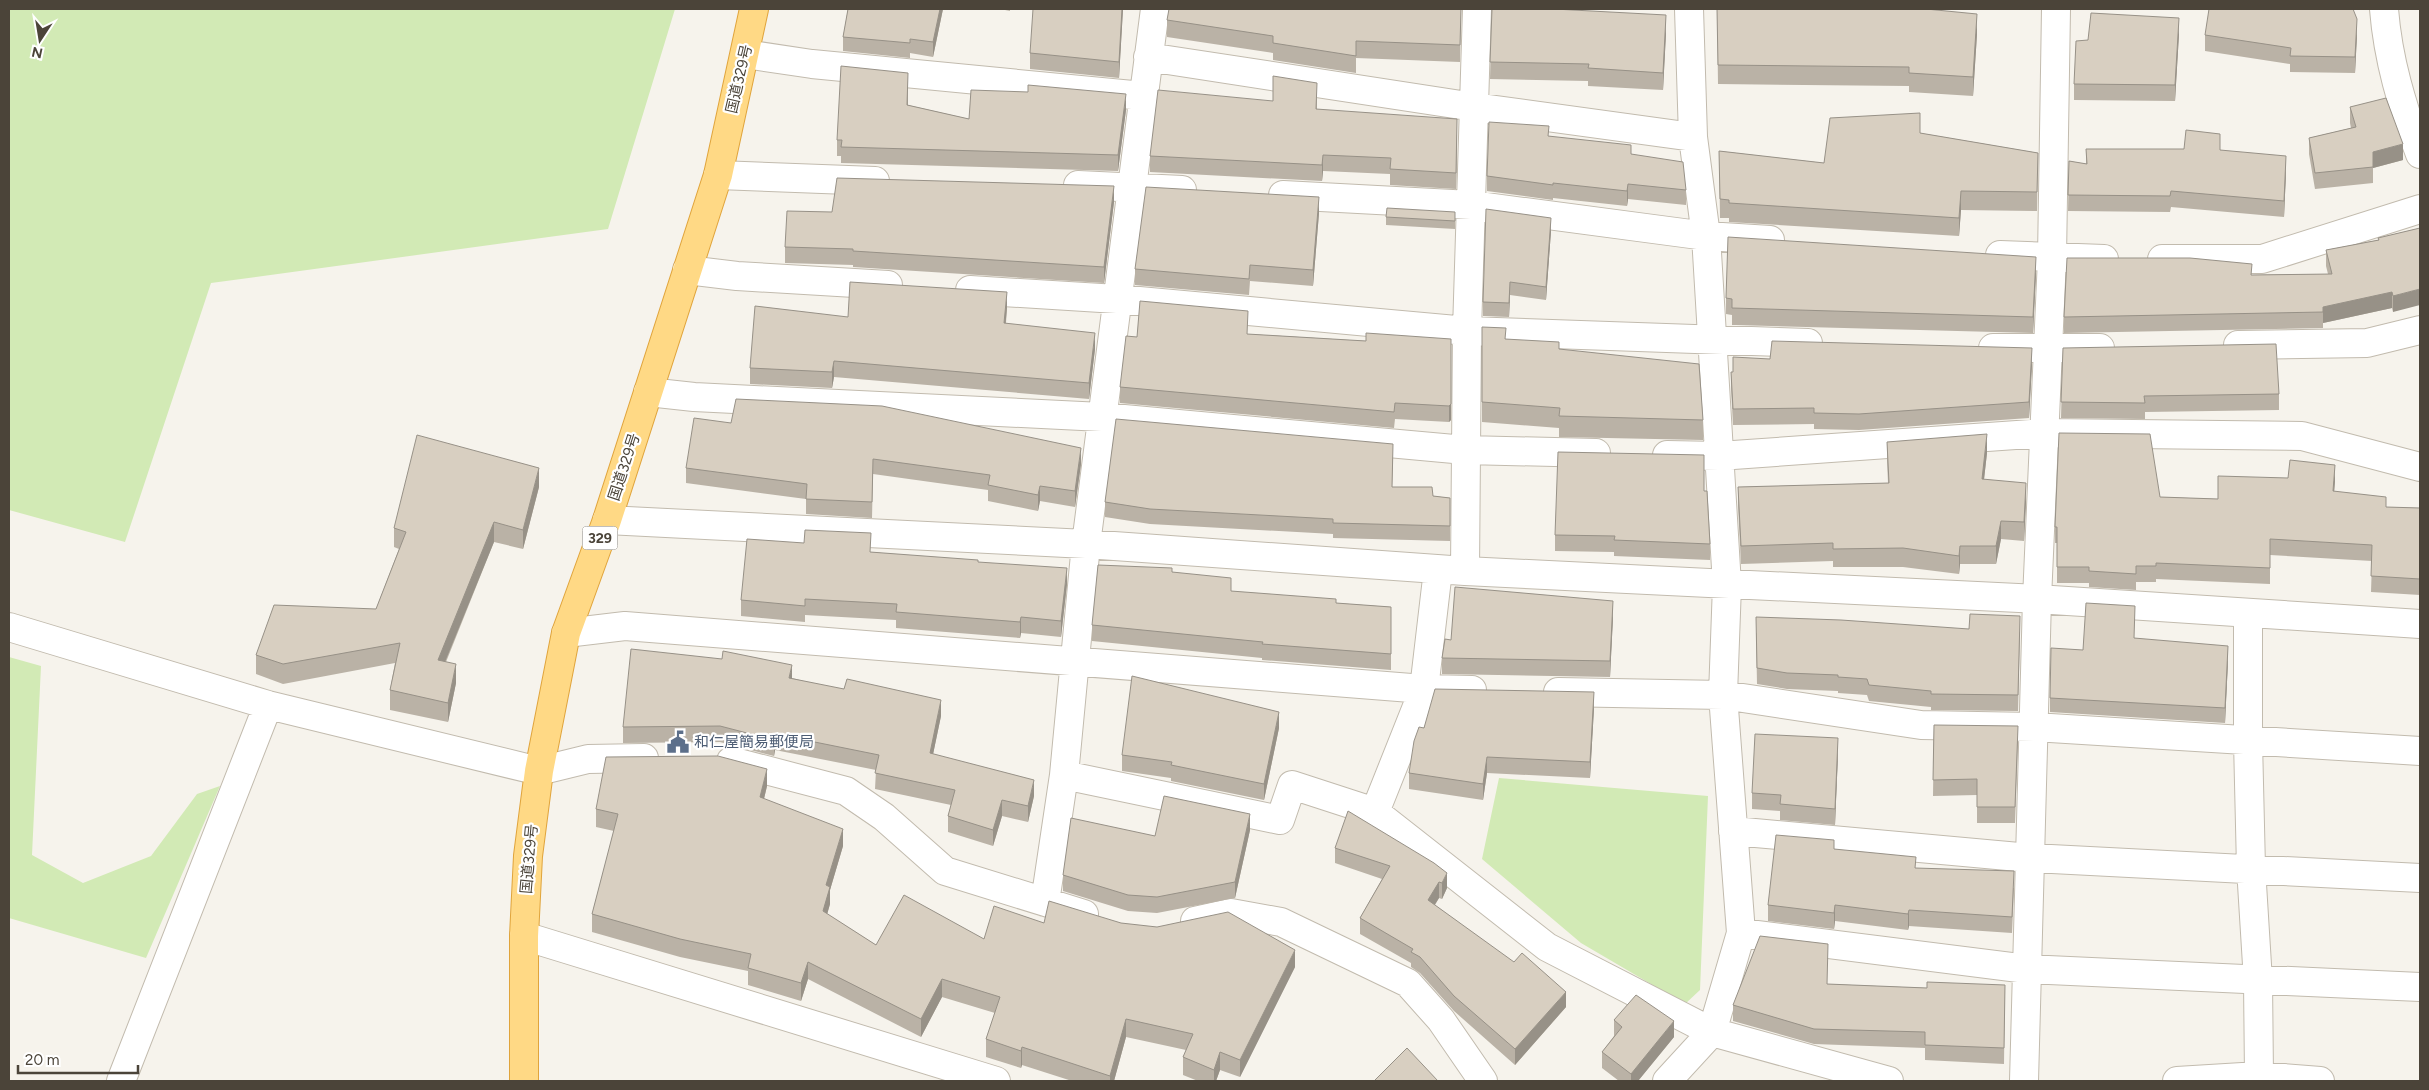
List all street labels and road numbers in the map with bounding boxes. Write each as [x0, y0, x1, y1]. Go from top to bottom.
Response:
street label: 国道329号 [722, 43, 756, 115]
street label: 国道329号 [605, 431, 643, 503]
road number: 329 [582, 526, 618, 550]
street label: 国道329号 [517, 823, 541, 895]

